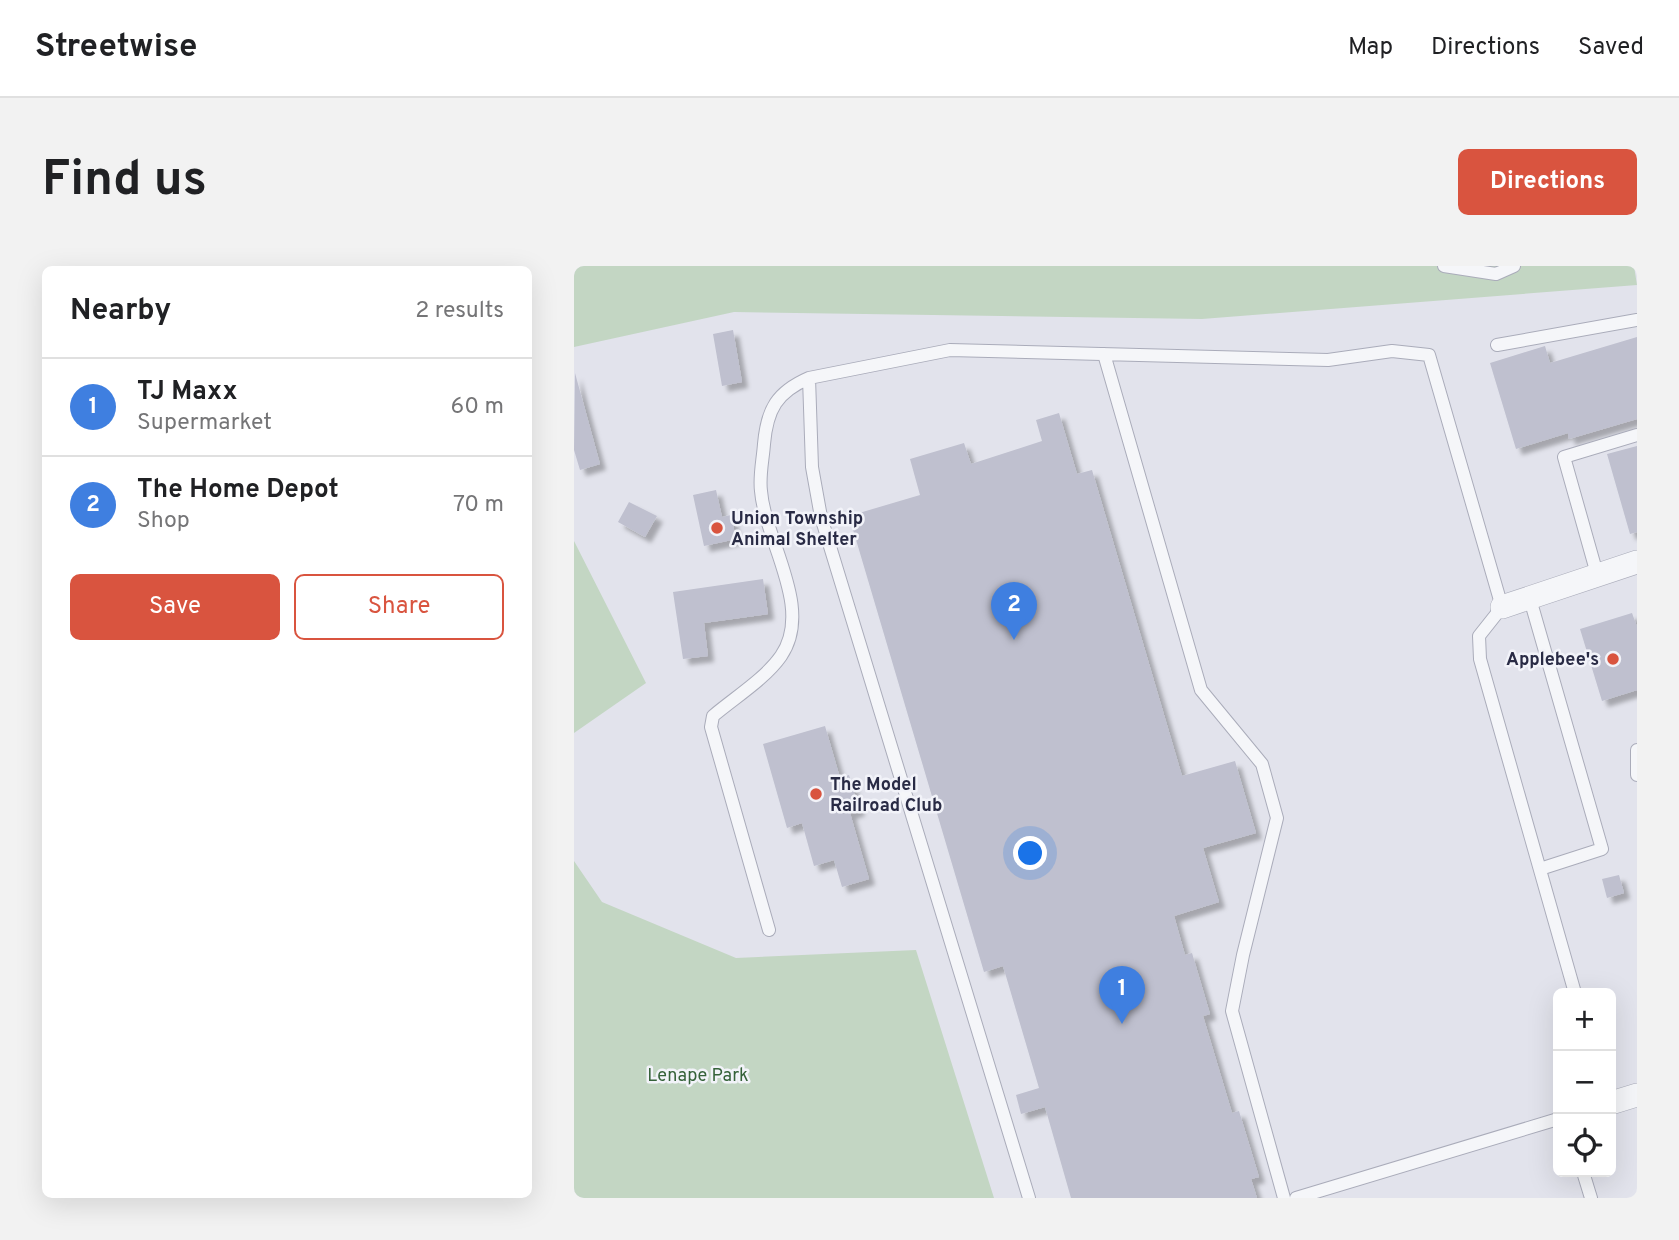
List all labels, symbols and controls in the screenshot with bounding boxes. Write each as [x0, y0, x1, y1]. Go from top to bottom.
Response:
text: Streetwise [35, 27, 197, 69]
text: Map [1348, 33, 1393, 63]
text: Directions [1431, 33, 1540, 63]
text: Saved [1578, 33, 1644, 63]
button: Directions [1458, 149, 1637, 215]
text: Find us [42, 151, 207, 213]
text: Nearby [70, 293, 171, 330]
text: 2 results [415, 297, 504, 326]
text: TJ Maxx [137, 376, 238, 409]
text: 1 [88, 393, 98, 422]
text: 60 m [451, 393, 504, 422]
text: Supermarket [137, 409, 272, 438]
text: The Home Depot [137, 474, 339, 507]
text: 2 [86, 491, 100, 520]
text: 70 m [453, 491, 504, 520]
text: Shop [137, 507, 190, 536]
place label: Union Township Animal Shelter [731, 508, 863, 552]
marker: Union Township Animal Shelter [709, 520, 725, 536]
button: Save [70, 574, 280, 640]
button: Share [294, 574, 504, 640]
pin: 2 [991, 582, 1037, 640]
place label: Applebee's [1506, 649, 1599, 672]
marker: Applebee's [1605, 651, 1621, 667]
place label: The Model Railroad Club [830, 774, 942, 818]
marker: The Model Railroad Club [808, 786, 824, 802]
your location [1013, 836, 1047, 870]
pin: 1 [1099, 966, 1145, 1024]
map controls [1553, 988, 1616, 1177]
button: + [1553, 988, 1616, 1051]
button: − [1553, 1051, 1616, 1114]
park label: Lenape Park [647, 1065, 749, 1088]
button: locate [1553, 1114, 1616, 1177]

